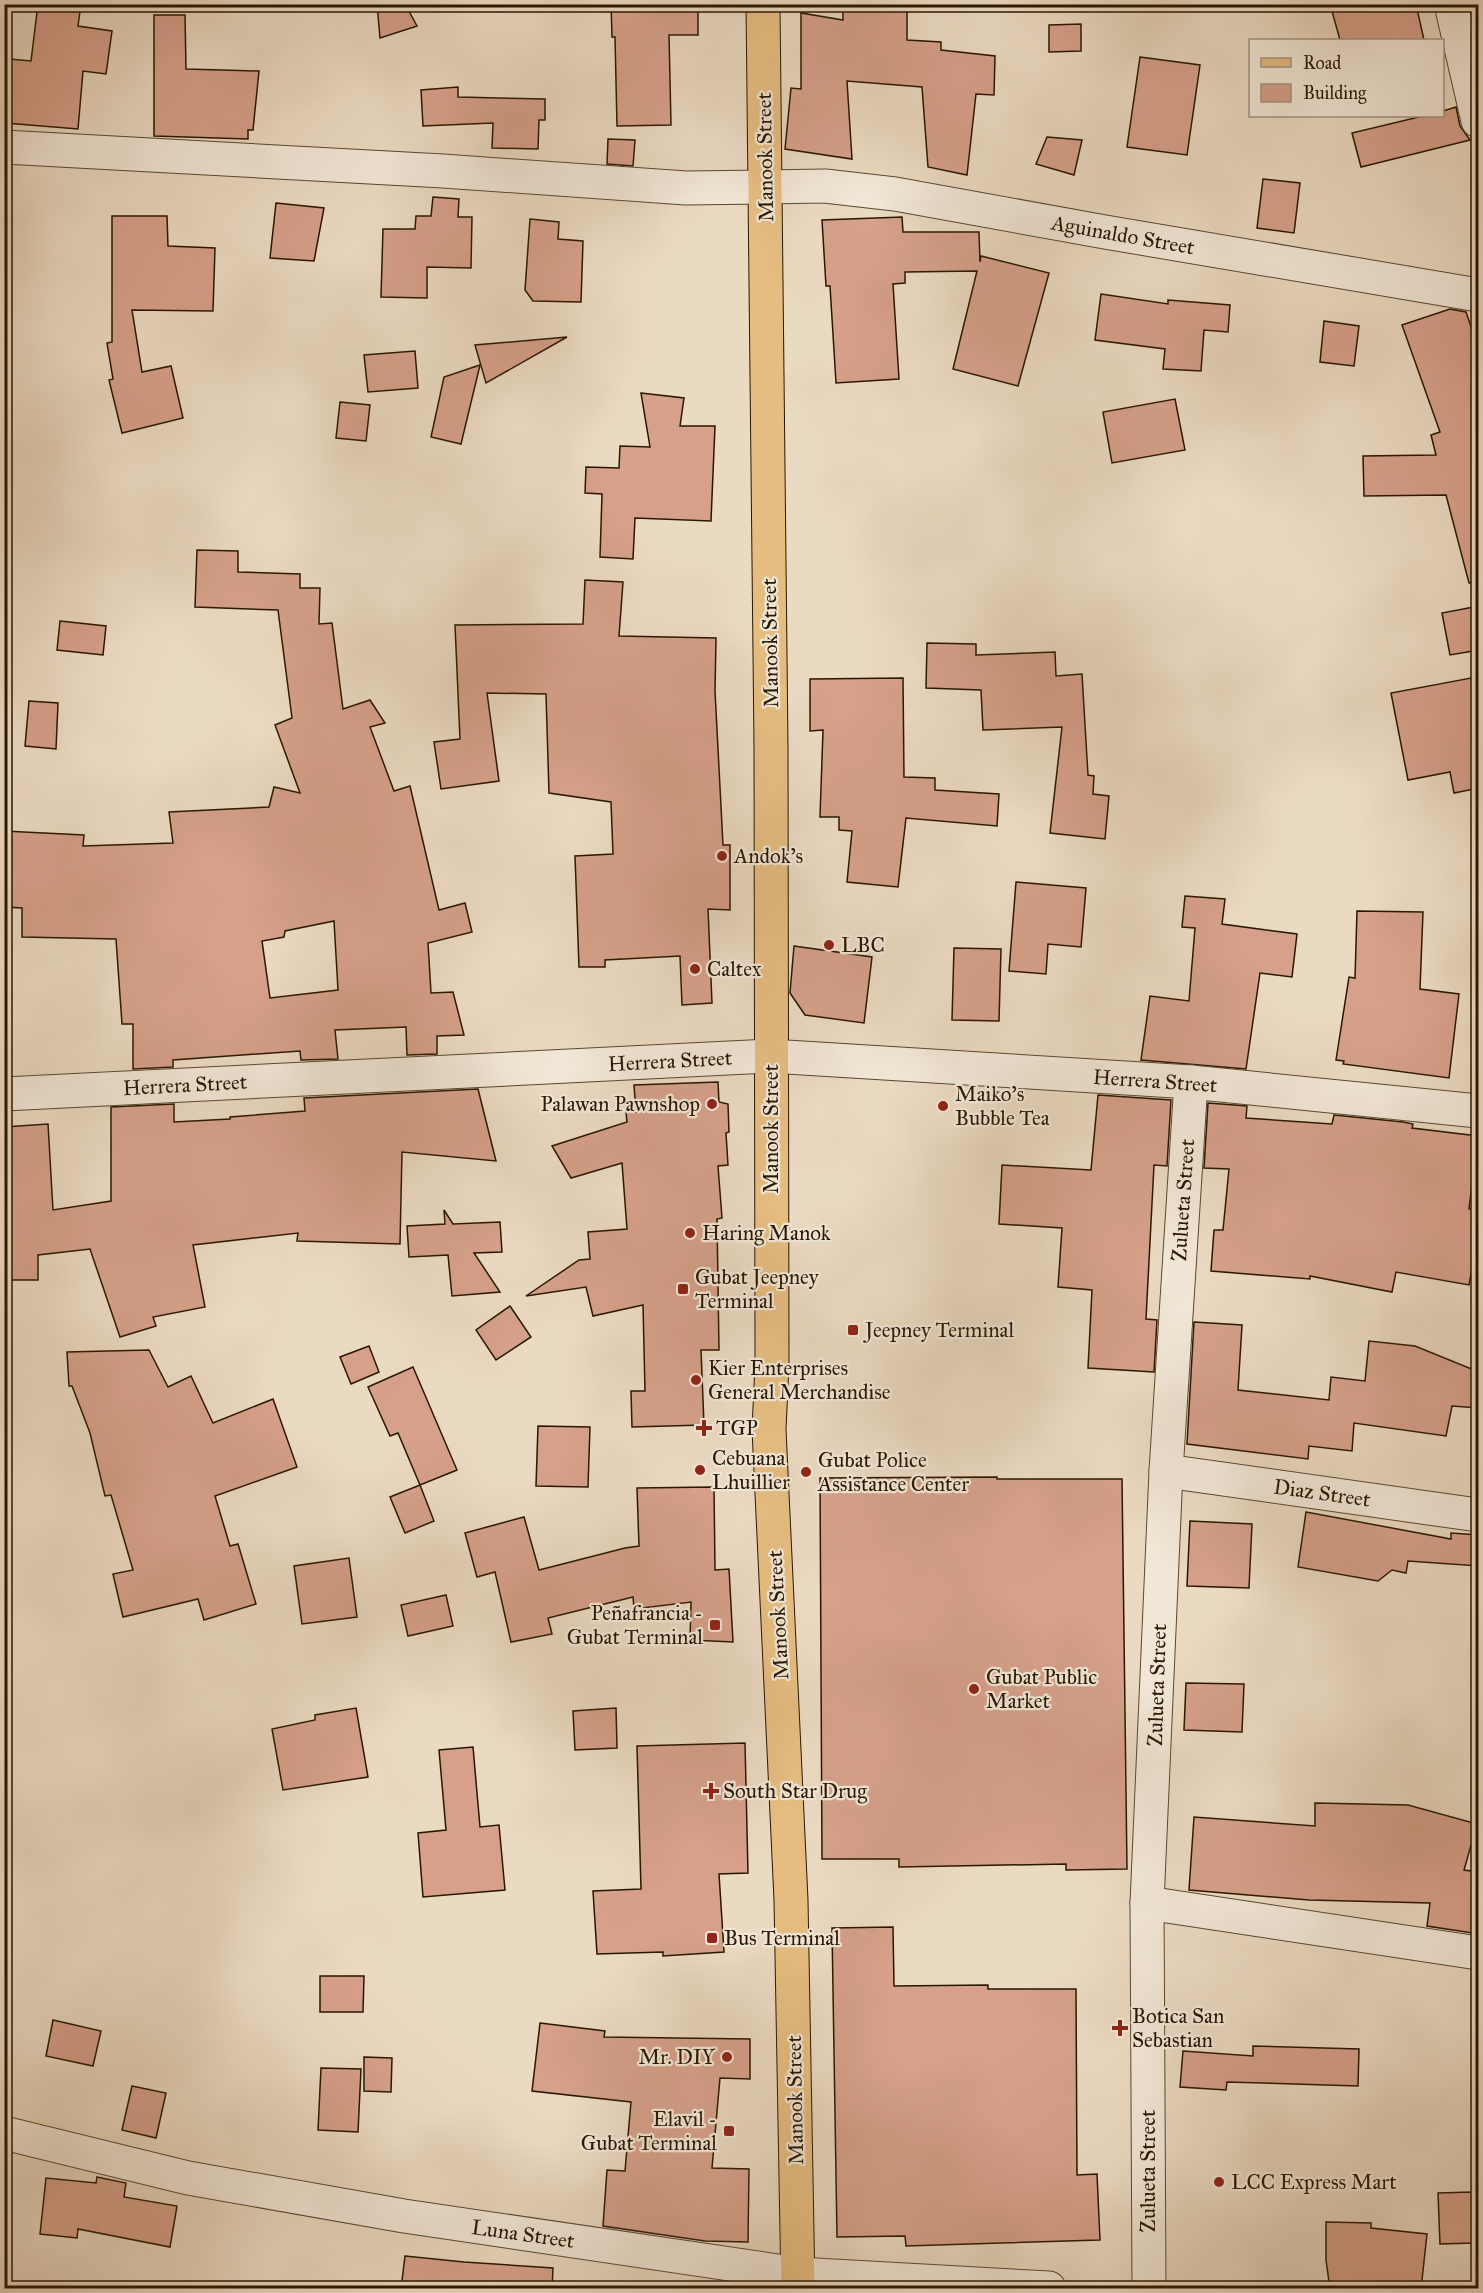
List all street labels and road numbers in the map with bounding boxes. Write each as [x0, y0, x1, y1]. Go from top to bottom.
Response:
street label: Manook Street [751, 91, 779, 222]
street label: Aguinaldo Street [1048, 209, 1197, 260]
street label: Manook Street [756, 577, 784, 708]
street label: Herrera Street [607, 1045, 733, 1077]
street label: Manook Street [758, 1064, 784, 1194]
street label: Herrera Street [1092, 1064, 1219, 1098]
street label: Herrera Street [122, 1069, 248, 1101]
street label: Zulueta Street [1166, 1137, 1200, 1262]
street label: Diaz Street [1272, 1473, 1373, 1513]
street label: Manook Street [762, 1549, 794, 1680]
street label: Zulueta Street [1142, 1623, 1172, 1747]
street label: Manook Street [781, 2034, 809, 2165]
street label: Zulueta Street [1135, 2109, 1161, 2232]
street label: Luna Street [470, 2214, 577, 2254]

